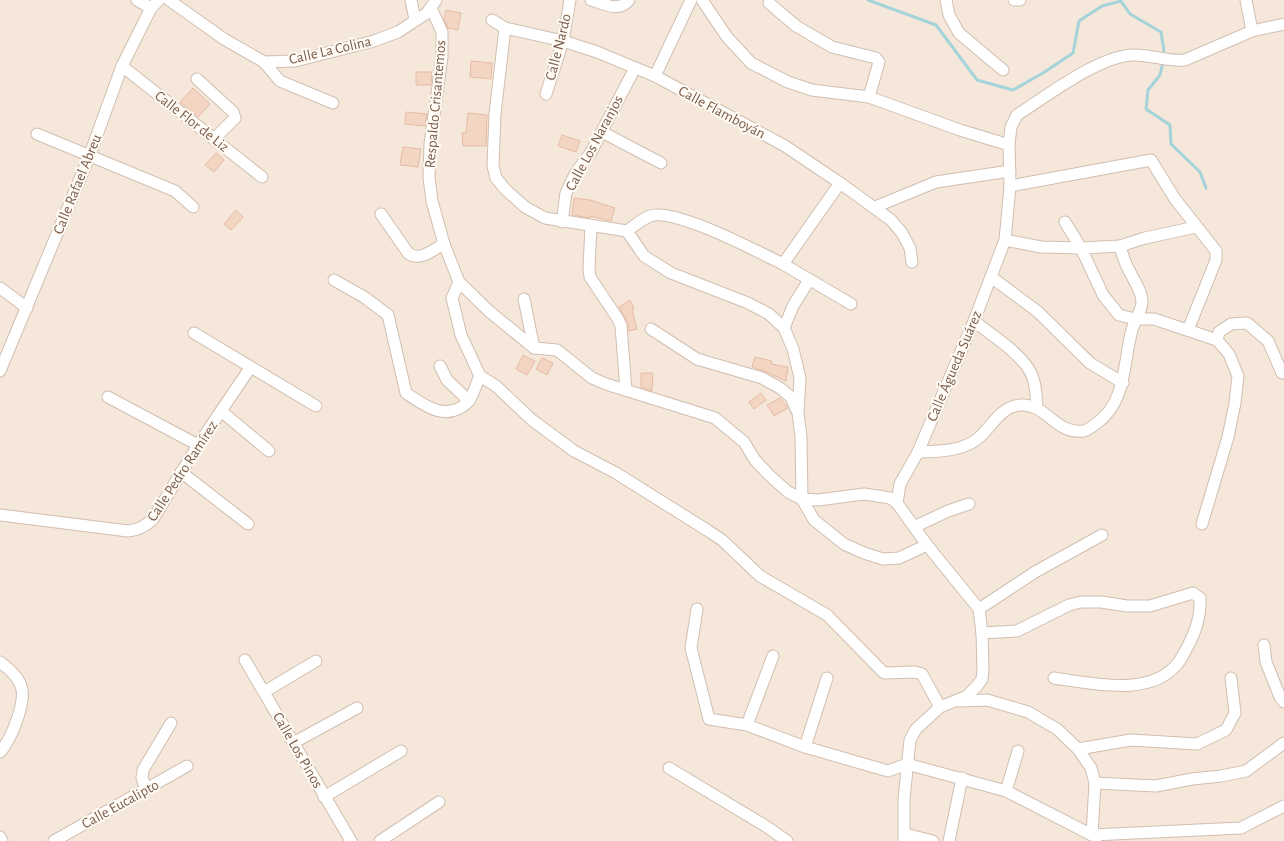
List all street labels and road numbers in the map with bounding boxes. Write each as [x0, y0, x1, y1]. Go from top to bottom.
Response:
street label: Calle Nardo [543, 12, 574, 82]
street label: Calle La Colina [287, 34, 373, 67]
street label: Respaldo Crisantemos [422, 39, 449, 169]
street label: Calle Flamboyán [676, 83, 768, 142]
street label: Calle Flor de Liz [152, 88, 232, 155]
street label: Calle Los Naranjos [563, 93, 626, 193]
street label: Calle Rafael Abreu [51, 132, 104, 236]
street label: Calle Águeda Suárez [923, 308, 985, 424]
street label: Calle Pedro Ramírez [144, 418, 220, 524]
street label: Calle Los Pinos [270, 710, 325, 791]
street label: Calle Eucalipto [79, 777, 161, 832]

